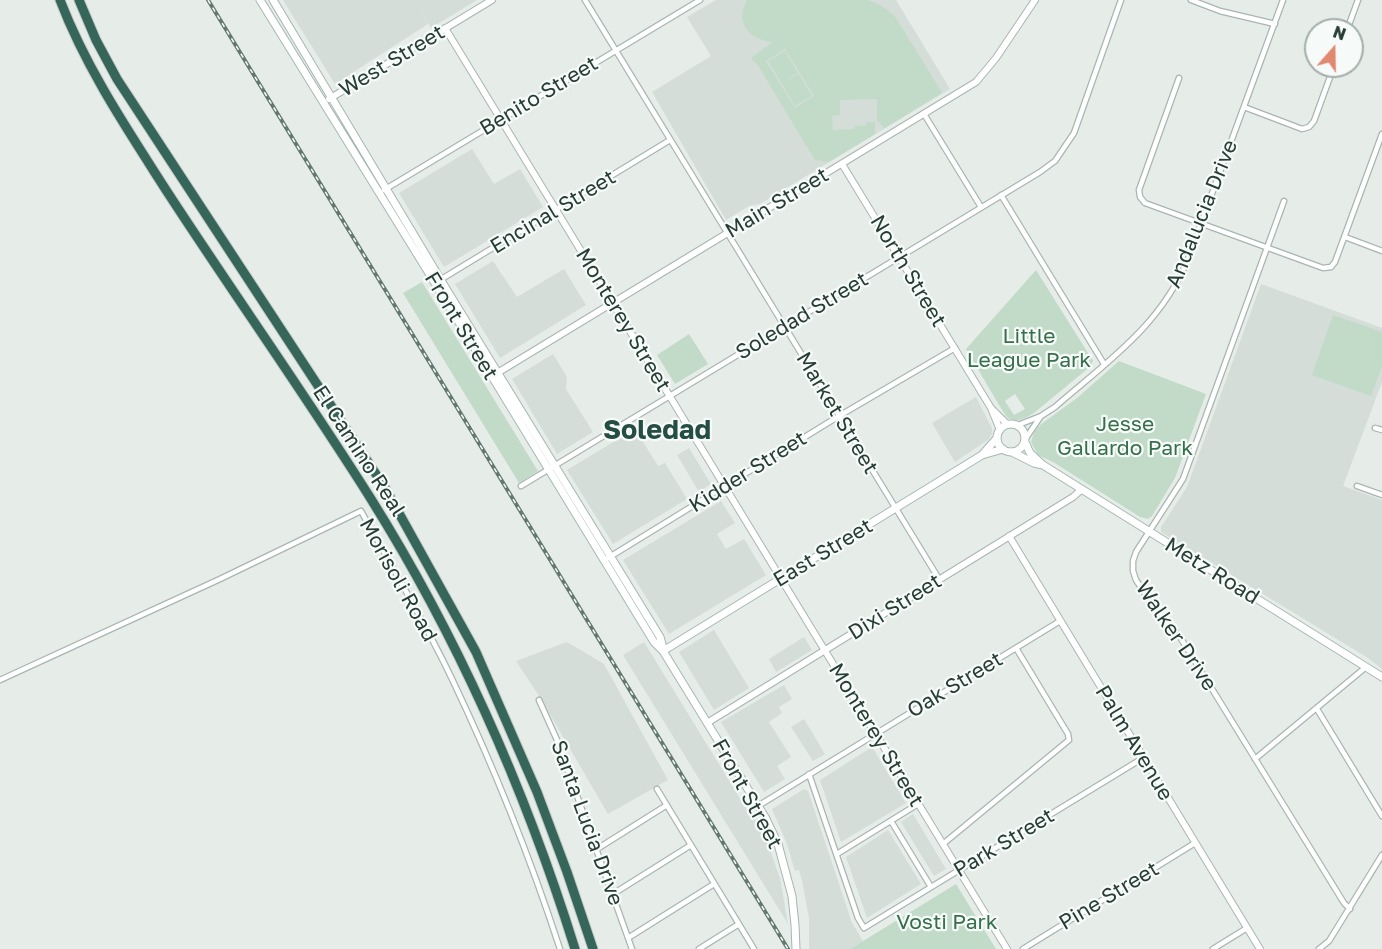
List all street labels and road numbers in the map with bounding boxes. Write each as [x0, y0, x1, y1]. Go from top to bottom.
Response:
street label: West Street [335, 20, 449, 102]
street label: Benito Street [475, 51, 603, 141]
street label: Andalucia Drive [1161, 136, 1243, 292]
street label: Main Street [721, 162, 833, 244]
street label: Encinal Street [486, 165, 620, 259]
street label: North Street [865, 211, 951, 331]
street label: Monterey Street [570, 244, 676, 396]
street label: Front Street [419, 267, 503, 385]
street label: Soledad Street [731, 267, 873, 365]
street label: Market Street [791, 348, 883, 478]
street label: El Camino Real [307, 381, 411, 521]
street label: Kidder Street [685, 426, 811, 518]
street label: Morisoli Road [354, 514, 442, 646]
street label: East Street [769, 514, 877, 592]
street label: Metz Road [1160, 532, 1264, 610]
street label: Dixi Street [844, 569, 946, 645]
street label: Walker Drive [1130, 576, 1222, 696]
street label: Oak Street [903, 647, 1007, 723]
street label: Monterey Street [823, 659, 929, 811]
street label: Palm Avenue [1090, 681, 1178, 805]
street label: Front Street [707, 735, 787, 853]
street label: Santa Lucia Drive [545, 737, 629, 909]
street label: Park Street [949, 803, 1059, 883]
street label: Pine Street [1055, 856, 1163, 936]

